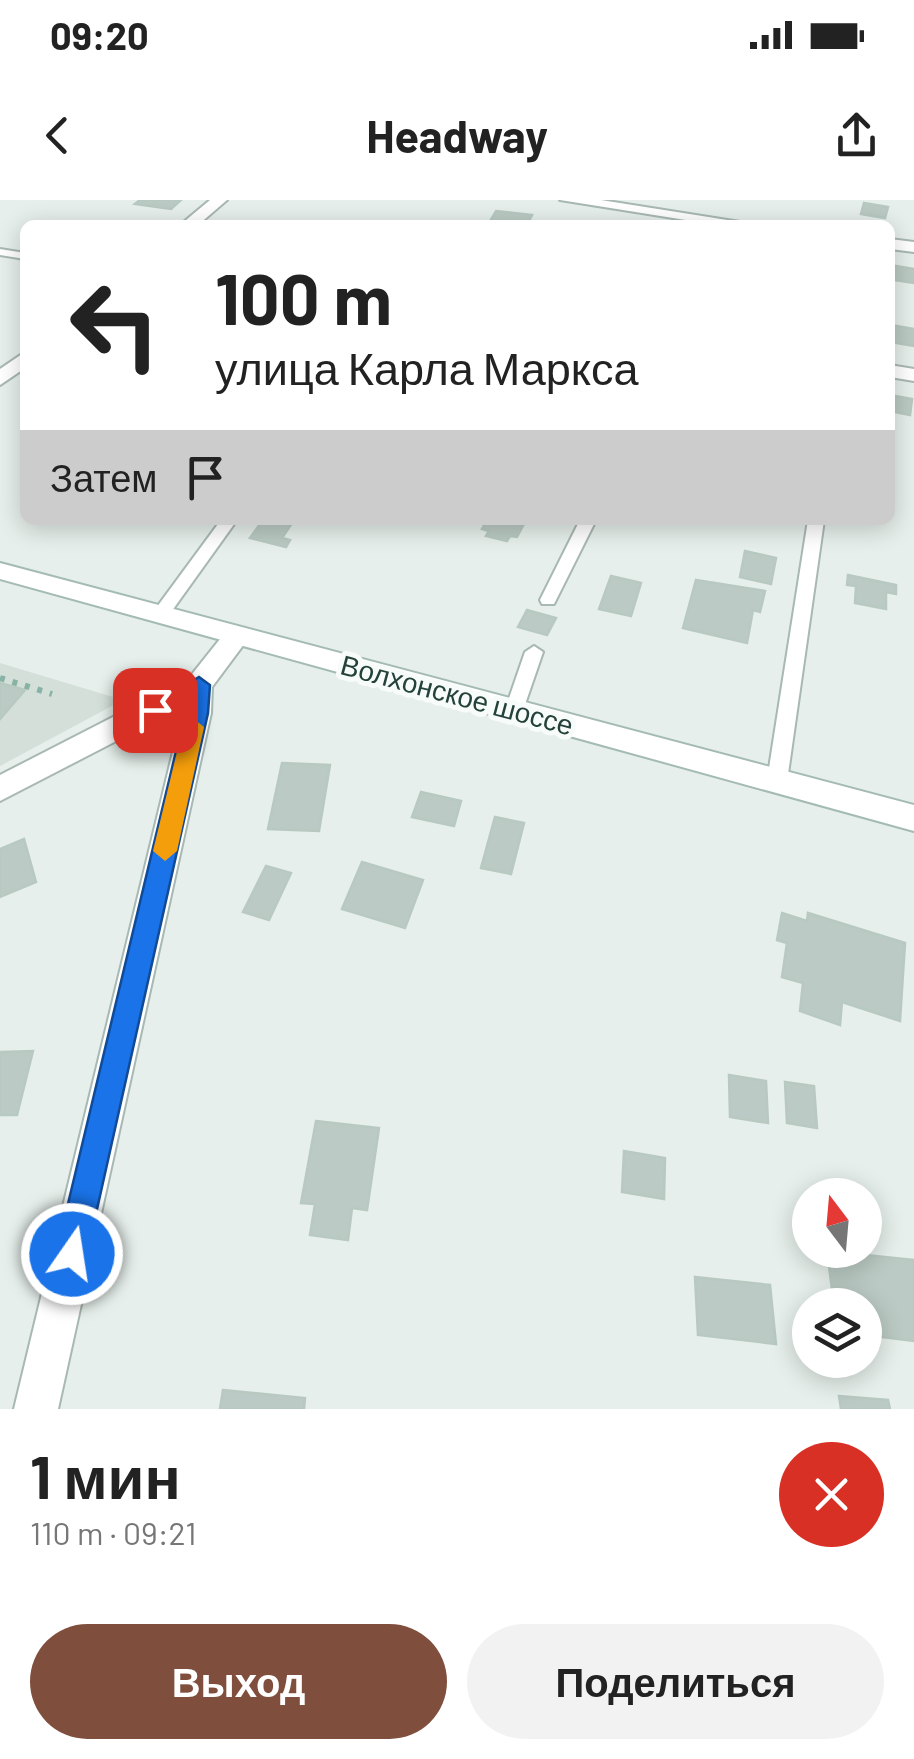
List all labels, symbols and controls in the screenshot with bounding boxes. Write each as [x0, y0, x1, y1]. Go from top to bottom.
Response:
text: 09:20 [50, 12, 149, 58]
icon: back [30, 108, 85, 163]
text: Headway [366, 108, 548, 162]
icon: share [829, 108, 884, 163]
text: 100 m [215, 255, 392, 339]
icon: left [50, 260, 180, 390]
text: улица Карла Маркса [215, 340, 638, 394]
icon: arrive [178, 450, 233, 505]
text: Затем [50, 454, 158, 500]
street label: Волхонское шоссе [337, 647, 577, 741]
pin [113, 668, 198, 753]
icon: arrive [128, 683, 183, 738]
north arrow [792, 1178, 882, 1268]
map controls [792, 1178, 882, 1378]
position arrow [20, 1202, 124, 1306]
button: layers [792, 1288, 882, 1378]
text: 1 мин [30, 1439, 181, 1511]
button: close [779, 1442, 884, 1547]
text: 110 m · 09:21 [30, 1513, 196, 1551]
button: Выход [30, 1624, 447, 1739]
button: Поделиться [467, 1624, 884, 1739]

